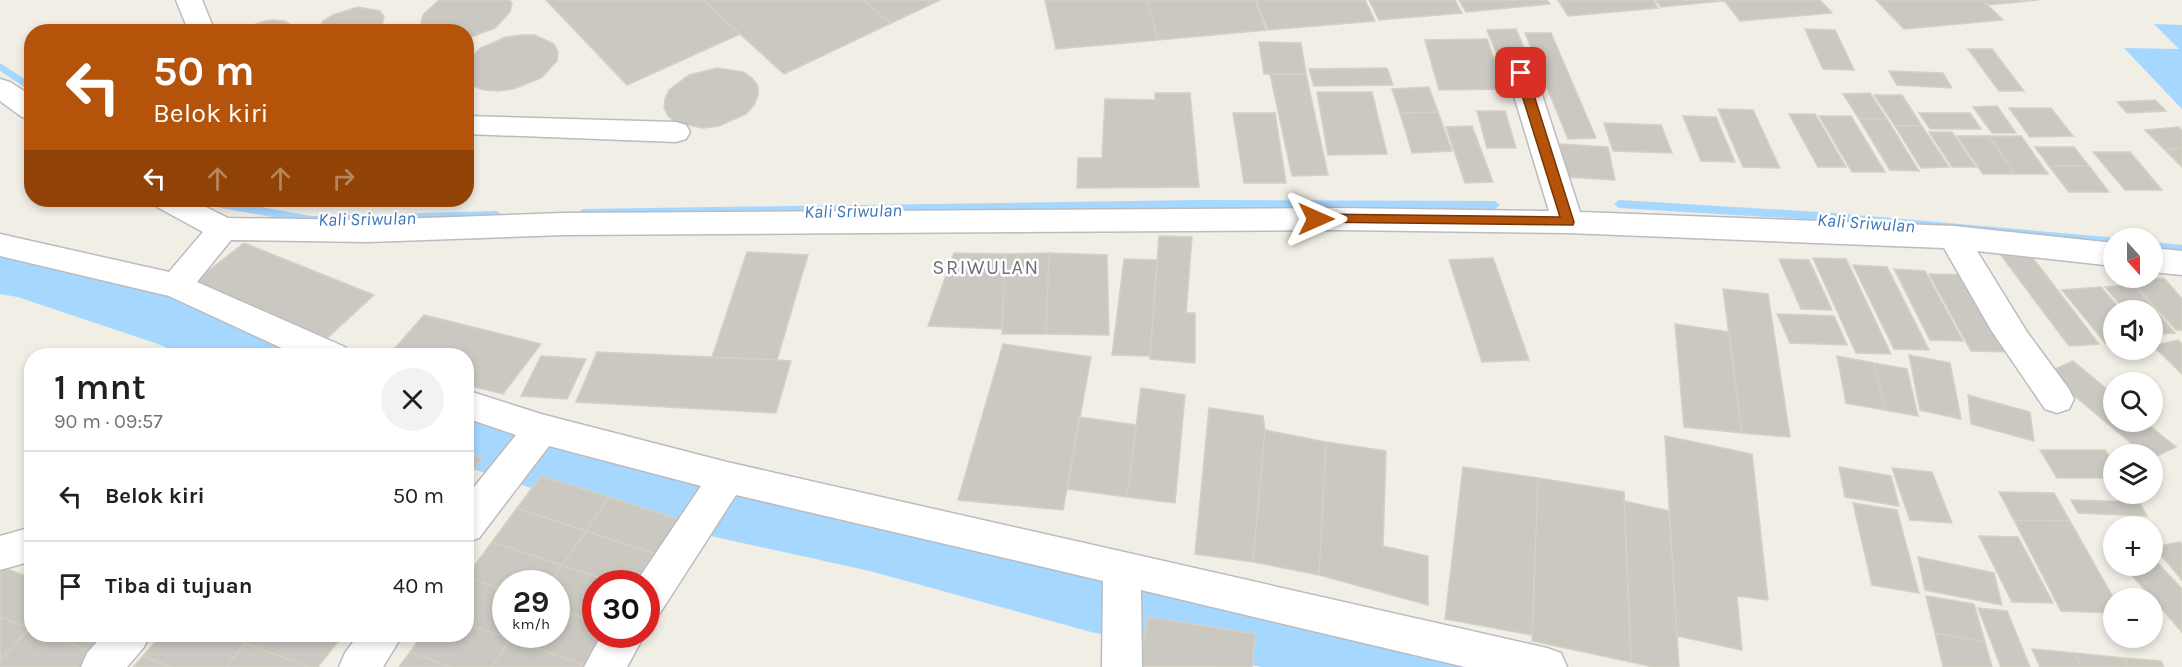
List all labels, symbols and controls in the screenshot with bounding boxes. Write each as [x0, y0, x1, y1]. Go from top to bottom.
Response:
text: 50 m [153, 46, 255, 96]
pin [1495, 47, 1546, 98]
icon: left [54, 48, 132, 126]
icon: arrive [1504, 56, 1537, 89]
text: Belok kiri [153, 97, 269, 129]
icon: left [138, 162, 171, 195]
icon: ahead [201, 162, 234, 195]
icon: ahead [264, 162, 297, 195]
icon: right [327, 162, 360, 195]
position arrow [1284, 187, 1348, 251]
water label: Kali Sriwulan [804, 199, 902, 223]
water label: Kali Sriwulan [318, 207, 416, 231]
water label: Kali Sriwulan [1816, 209, 1916, 237]
north arrow [2103, 228, 2163, 288]
map controls [2103, 228, 2163, 648]
district label: SRIWULAN [932, 256, 1040, 279]
button: sound [2103, 300, 2163, 360]
text: 1 mnt [54, 366, 146, 408]
button: close [381, 368, 444, 431]
button: search [2103, 372, 2163, 432]
text: 90 m · 09:57 [54, 410, 163, 433]
button: layers [2103, 444, 2163, 504]
icon: left [54, 480, 87, 513]
text: Belok kiri [105, 483, 205, 509]
text: 50 m [393, 483, 444, 509]
button: + [2103, 516, 2163, 576]
icon: arrive [54, 570, 87, 603]
speed limit sign: 30 [582, 570, 660, 648]
text: Tiba di tujuan [105, 573, 252, 599]
text: 40 m [393, 573, 444, 599]
text: 29 [513, 584, 549, 620]
button: − [2103, 588, 2163, 648]
text: km/h [512, 615, 550, 633]

